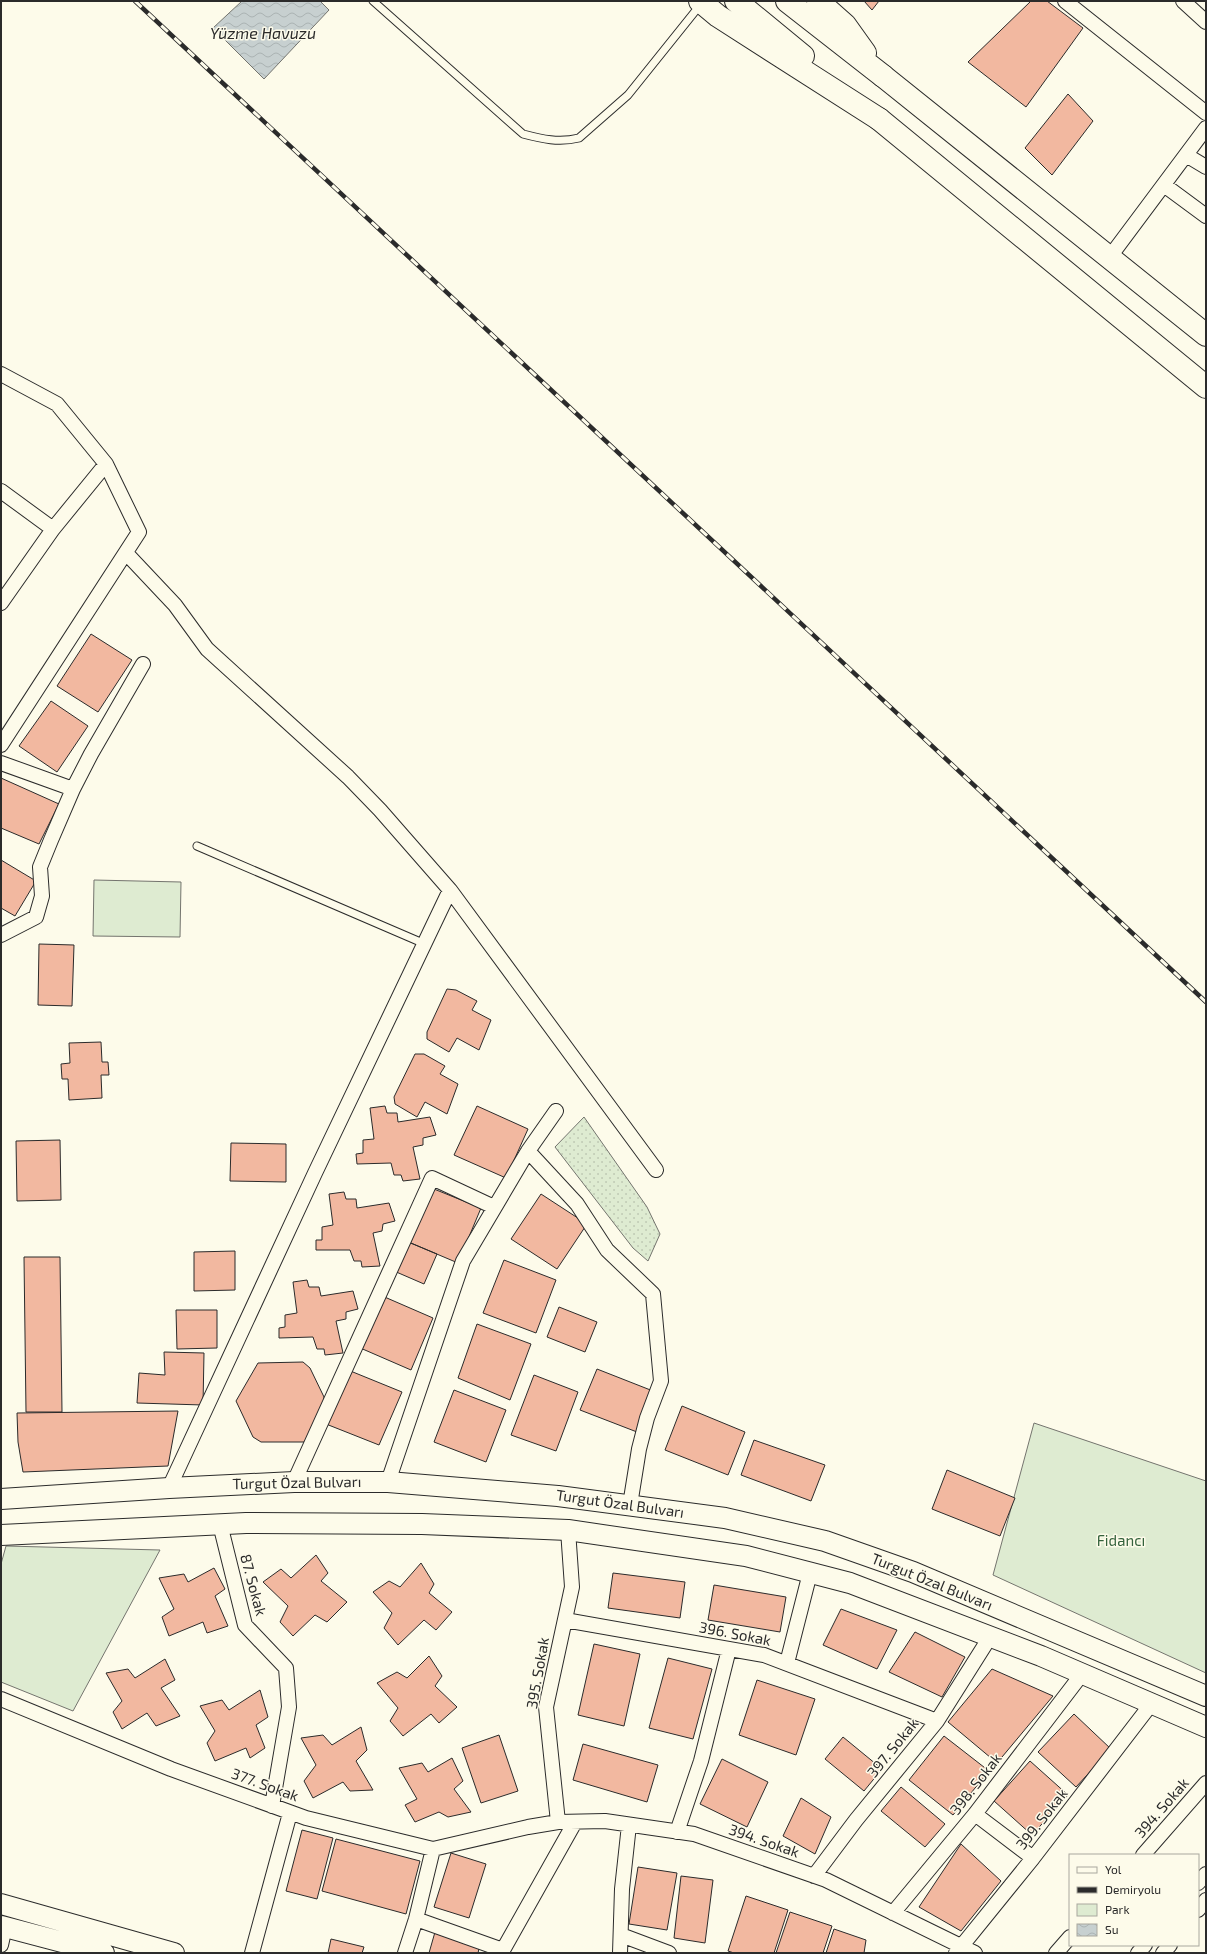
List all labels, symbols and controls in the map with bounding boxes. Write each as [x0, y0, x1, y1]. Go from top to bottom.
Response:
water label: Yüzme Havuzu [210, 23, 316, 42]
street label: Turgut Özal Bulvarı [232, 1472, 362, 1492]
street label: Turgut Özal Bulvarı [555, 1485, 685, 1521]
park label: Fidancı [1097, 1531, 1145, 1549]
street label: Turgut Özal Bulvarı [869, 1549, 996, 1614]
street label: 87. Sokak [237, 1552, 271, 1618]
street label: 396. Sokak [698, 1617, 773, 1649]
street label: 395. Sokak [522, 1635, 552, 1710]
street label: 397. Sokak [863, 1714, 922, 1781]
street label: 398. Sokak [946, 1749, 1005, 1818]
street label: 377. Sokak [229, 1764, 302, 1805]
street label: 394. Sokak [1130, 1773, 1192, 1841]
street label: 399. Sokak [1012, 1784, 1071, 1853]
street label: 394. Sokak [727, 1820, 802, 1861]
legend [1069, 1854, 1199, 1946]
text: Yol [1105, 1862, 1122, 1876]
text: Demiryolu [1105, 1882, 1161, 1896]
text: Park [1105, 1902, 1130, 1916]
text: Su [1105, 1922, 1119, 1936]

